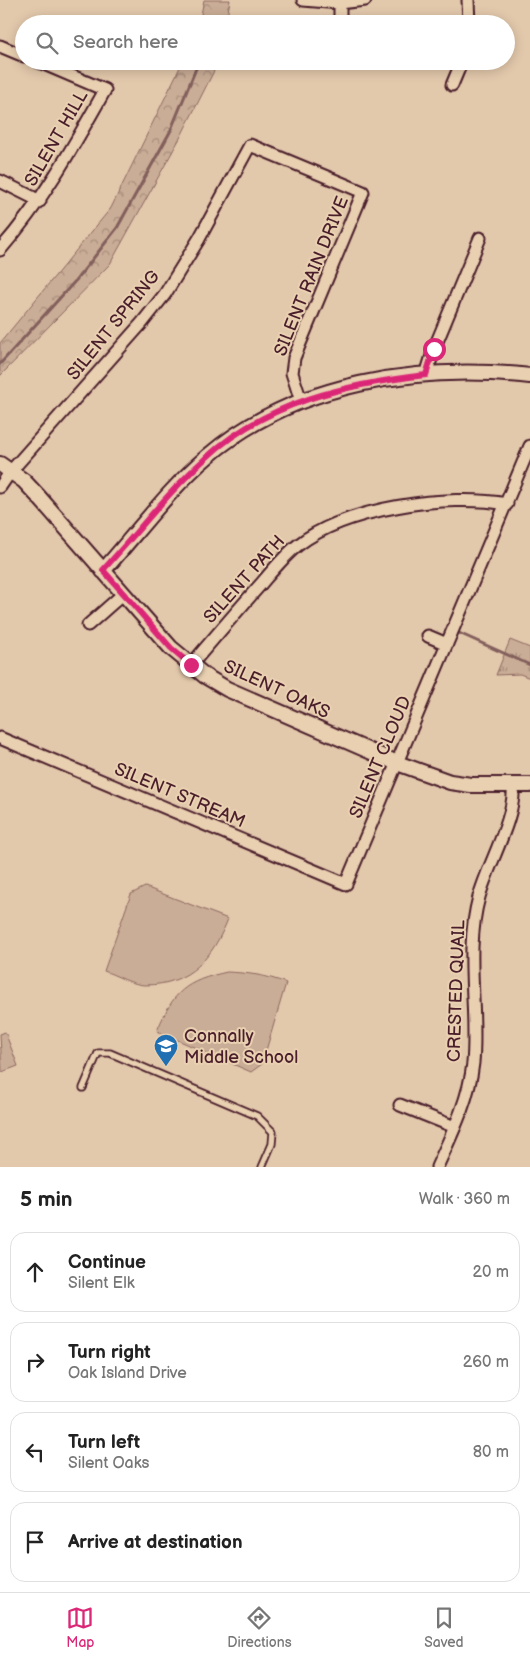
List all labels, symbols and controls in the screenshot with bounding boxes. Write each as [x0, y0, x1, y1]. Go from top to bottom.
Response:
search box [15, 15, 515, 70]
icon: search [33, 29, 61, 57]
text: Search here [73, 31, 178, 54]
street label: SILENT HILL [21, 86, 93, 190]
street label: SILENT RAIN DRIVE [270, 193, 353, 359]
street label: SILENT SPRING [63, 266, 164, 384]
route start [423, 338, 446, 361]
street label: SILENT PATH [199, 531, 289, 628]
route end [180, 654, 203, 677]
street label: SILENT OAKS [220, 656, 333, 723]
street label: SILENT CLOUD [345, 693, 416, 821]
street label: SILENT STREAM [111, 758, 248, 833]
street label: CRESTED QUAIL [444, 919, 469, 1063]
place label: Connally Middle School [184, 1026, 298, 1068]
school or university icon: Connally Middle School [153, 1033, 179, 1067]
text: 5 min [20, 1187, 73, 1212]
text: Walk · 360 m [419, 1190, 510, 1209]
text: Continue [68, 1251, 146, 1274]
icon: ahead [21, 1258, 49, 1286]
text: 20 m [473, 1263, 509, 1282]
text: Silent Elk [68, 1274, 135, 1293]
text: Turn right [68, 1341, 151, 1364]
icon: right [21, 1348, 49, 1376]
text: 260 m [463, 1353, 509, 1372]
text: Oak Island Drive [68, 1364, 187, 1383]
text: Turn left [68, 1431, 140, 1454]
icon: left [21, 1438, 49, 1466]
text: 80 m [473, 1443, 509, 1462]
text: Silent Oaks [68, 1454, 149, 1473]
icon: arrive [21, 1528, 49, 1556]
text: Arrive at destination [68, 1531, 243, 1554]
tab: Map [66, 1604, 95, 1651]
tab: Directions [227, 1604, 292, 1651]
tab: Saved [424, 1604, 464, 1651]

